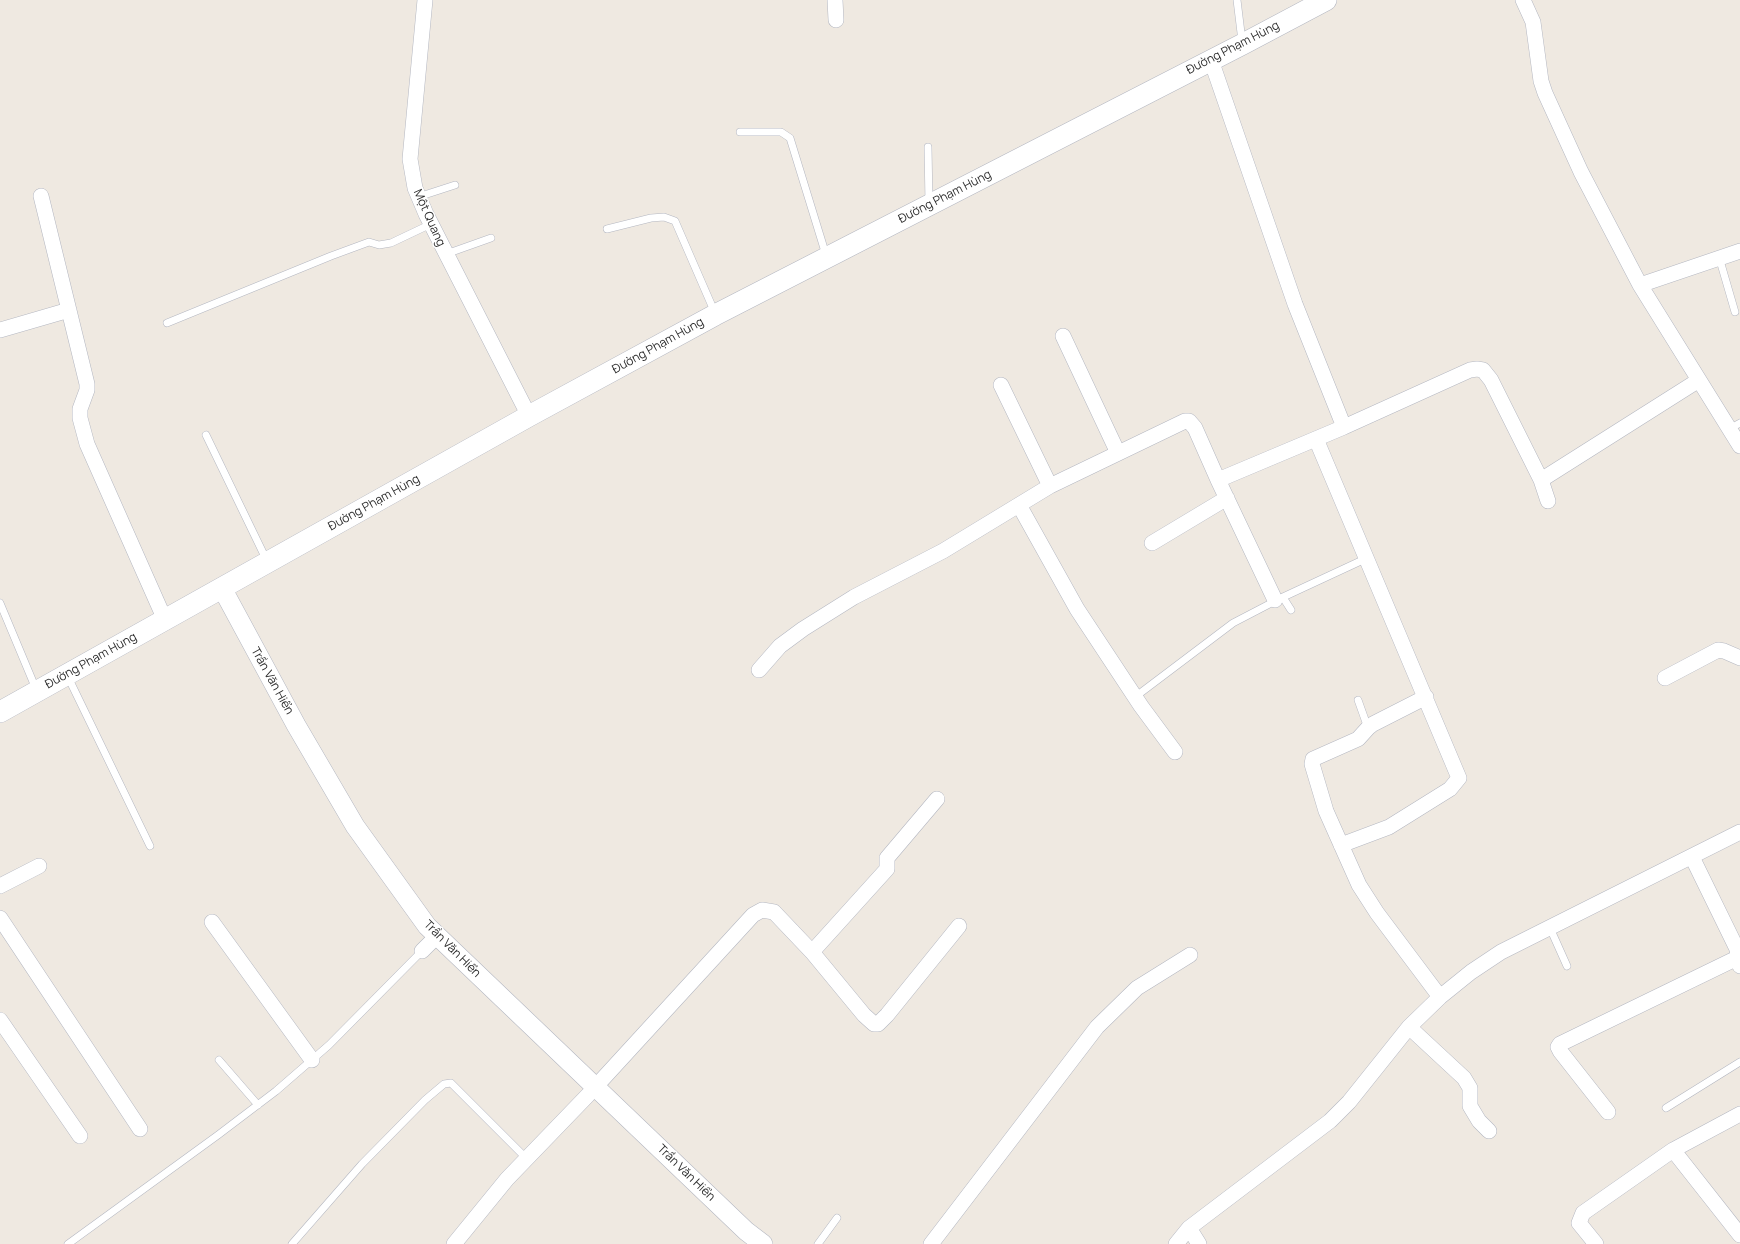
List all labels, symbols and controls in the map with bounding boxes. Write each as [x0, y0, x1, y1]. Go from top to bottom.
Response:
street label: Đường Phạm Hùng [1184, 18, 1282, 78]
street label: Đường Phạm Hùng [896, 167, 994, 227]
street label: Một Quang [410, 187, 448, 249]
street label: Đường Phạm Hùng [610, 315, 706, 377]
street label: Đường Phạm Hùng [326, 472, 422, 534]
street label: Đường Phạm Hùng [43, 630, 139, 692]
street label: Trần Văn Hiển [248, 645, 296, 717]
street label: Trần Văn Hiển [420, 917, 484, 981]
street label: Trần Văn Hiển [654, 1142, 718, 1204]

